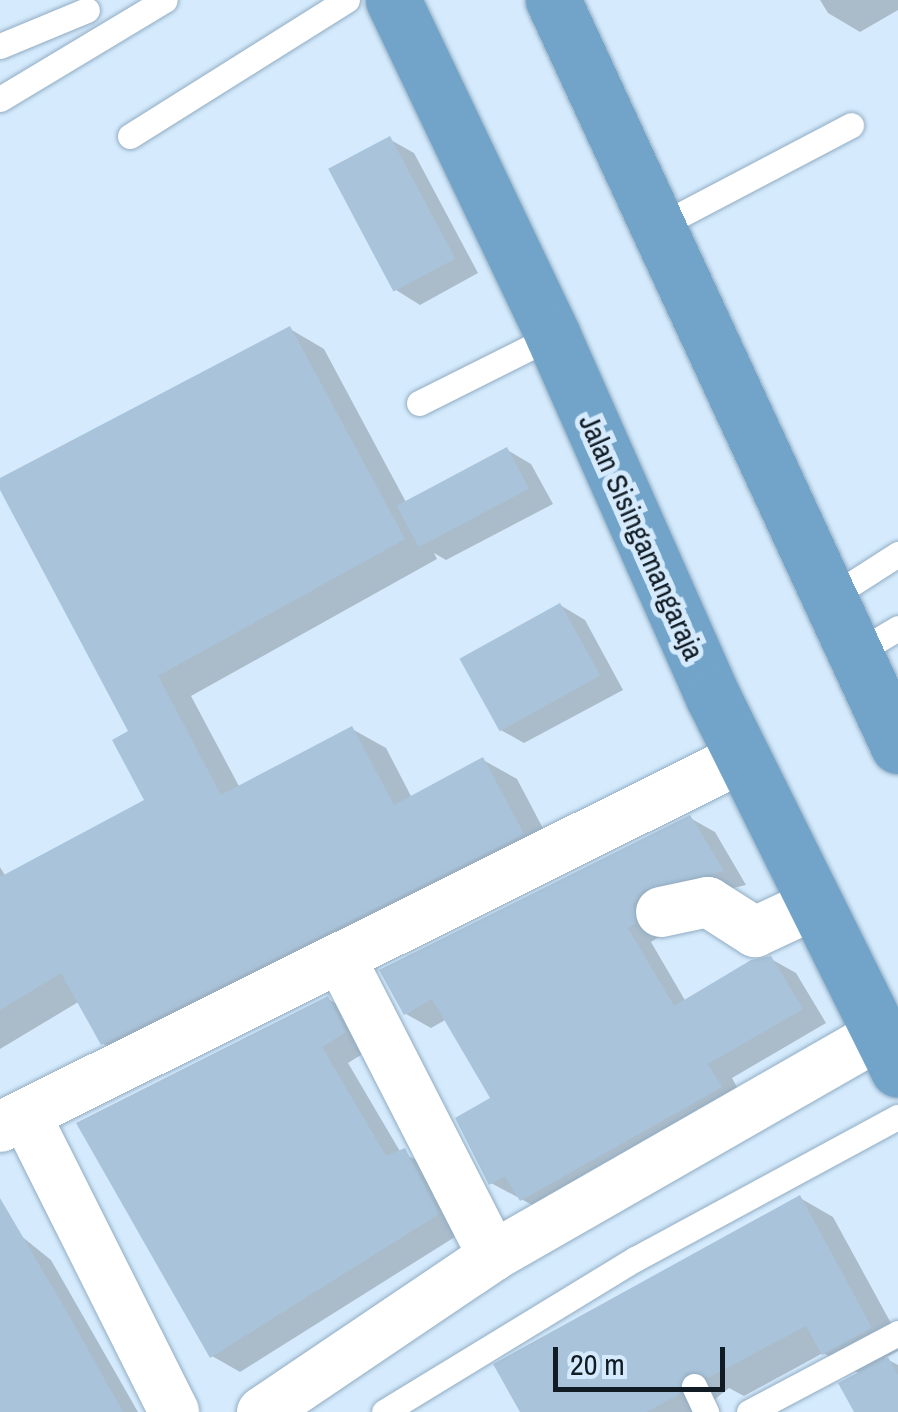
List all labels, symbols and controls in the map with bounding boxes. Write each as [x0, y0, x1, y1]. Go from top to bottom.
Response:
street label: Jalan Sisingamangaraja [572, 409, 712, 665]
scale bar [558, 1327, 730, 1389]
text: 20 m [570, 1344, 625, 1384]

